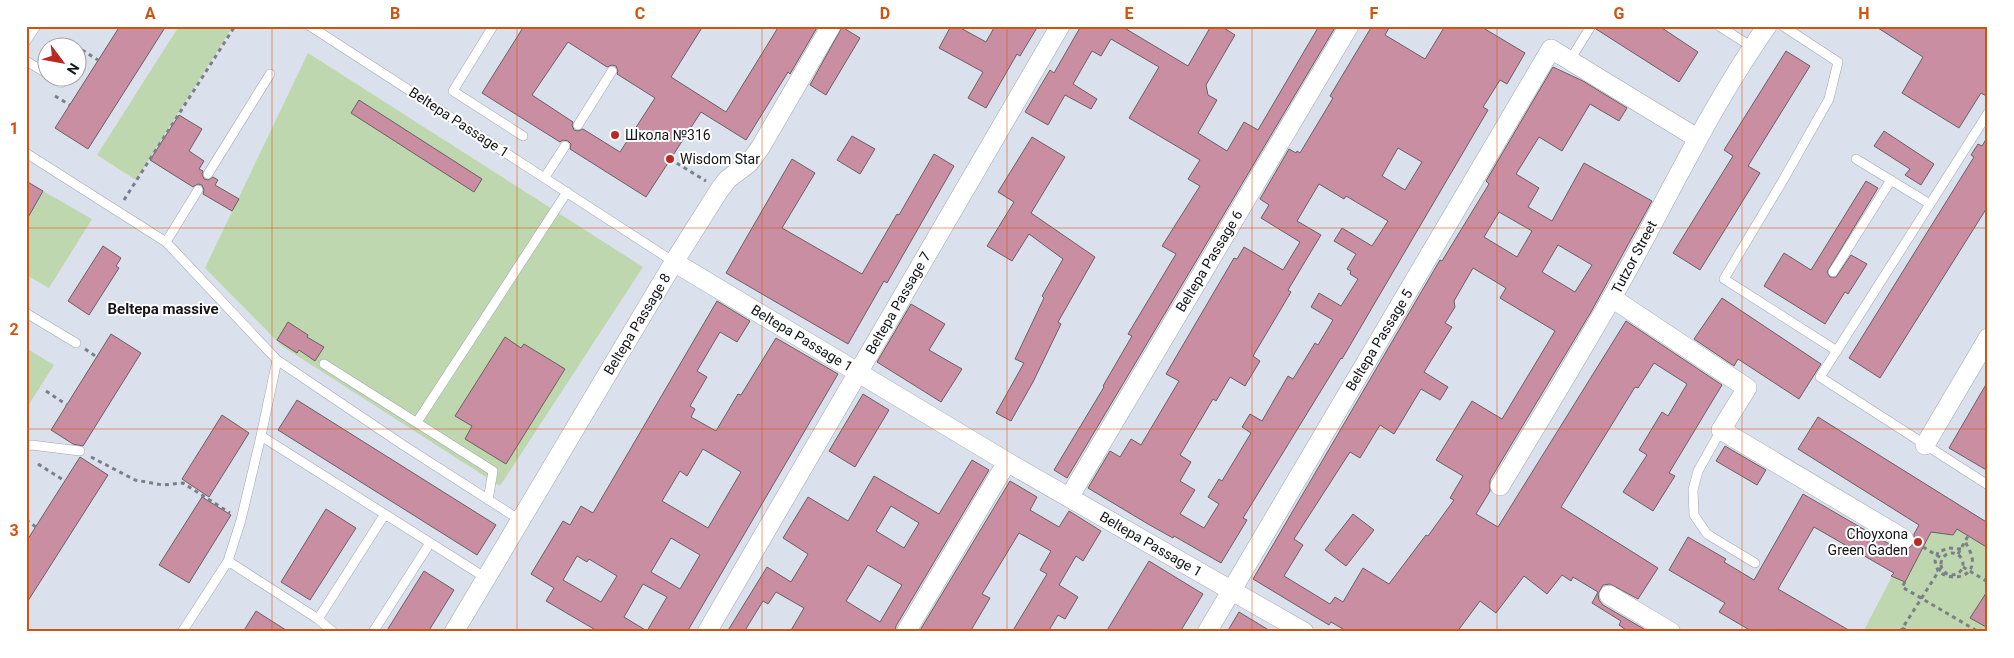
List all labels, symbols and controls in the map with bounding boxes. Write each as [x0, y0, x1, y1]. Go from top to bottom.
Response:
text: A [145, 4, 156, 23]
text: B [390, 4, 400, 23]
text: C [635, 4, 645, 23]
text: D [880, 4, 890, 23]
text: E [1125, 4, 1134, 23]
text: F [1370, 4, 1379, 23]
text: G [1614, 4, 1625, 23]
text: H [1858, 4, 1870, 23]
north arrow [38, 38, 88, 88]
text: N [64, 60, 82, 77]
street label: Beltepa Passage 1 [406, 84, 512, 160]
text: 1 [9, 119, 19, 138]
place label: Школа №316 [625, 127, 711, 143]
marker: Школа №316 [609, 129, 621, 141]
place label: Wisdom Star [680, 151, 760, 167]
marker: Wisdom Star [664, 153, 676, 165]
street label: Beltepa Passage 6 [1172, 207, 1246, 315]
street label: Tutzor Street [1608, 218, 1660, 296]
street label: Beltepa Passage 7 [862, 249, 934, 357]
street label: Beltepa Passage 8 [600, 270, 674, 378]
street label: Beltepa Passage 5 [1342, 286, 1416, 394]
district label: Beltepa massive [107, 300, 219, 318]
street label: Beltepa Passage 1 [748, 301, 856, 375]
text: 2 [9, 320, 19, 339]
street label: Beltepa Passage 1 [1097, 508, 1205, 580]
text: 3 [9, 521, 19, 540]
place label: Choyxona Green Gaden [1828, 526, 1908, 558]
marker: Choyxona Green Gaden [1912, 536, 1924, 548]

